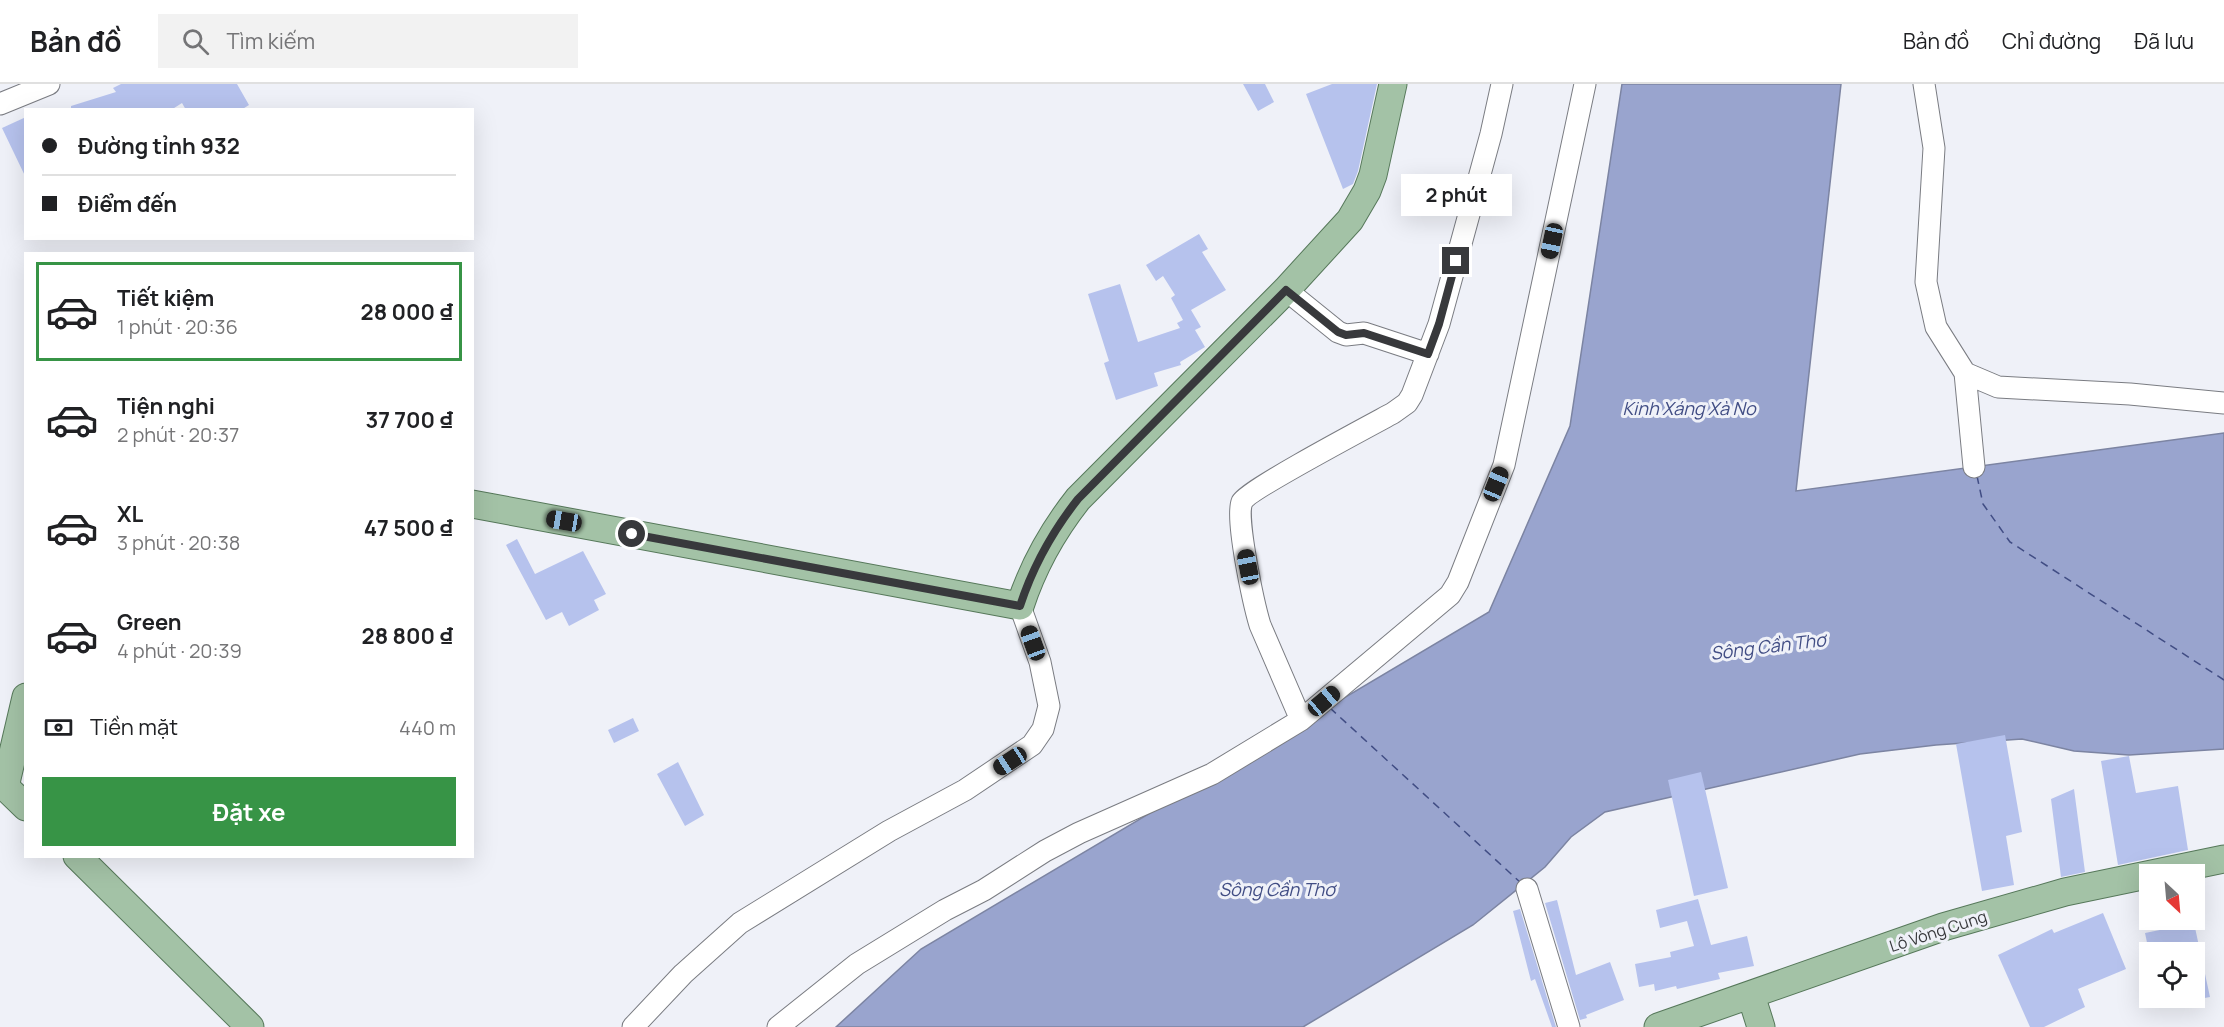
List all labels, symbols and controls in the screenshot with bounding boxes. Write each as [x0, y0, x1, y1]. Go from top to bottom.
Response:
search box [158, 14, 578, 68]
text: Bản đồ [30, 22, 122, 60]
icon: search [179, 25, 212, 58]
text: Tìm kiếm [227, 26, 315, 56]
text: Bản đồ [1903, 27, 1969, 55]
text: Chỉ đường [2002, 27, 2101, 55]
text: Đã lưu [2134, 27, 2194, 55]
text: Đường tỉnh 932 [78, 131, 240, 161]
callout: 2 phút [1400, 174, 1512, 216]
text: 2 phút [1426, 181, 1487, 208]
text: Điểm đến [78, 189, 177, 219]
car [1539, 222, 1565, 260]
route end [1442, 247, 1469, 274]
text: Tiết kiệm [117, 283, 214, 313]
icon: car [45, 285, 99, 339]
text: 28 000 ₫ [361, 297, 453, 327]
text: 1 phút · 20:36 [117, 313, 238, 340]
text: Tiện nghi [117, 391, 215, 421]
icon: car [45, 393, 99, 447]
water label: Kinh Xáng Xà No [1622, 396, 1757, 420]
text: 37 700 ₫ [365, 405, 453, 435]
text: 2 phút · 20:37 [117, 421, 239, 448]
car [1481, 464, 1511, 504]
text: XL [117, 499, 143, 529]
icon: car [45, 501, 99, 555]
car [545, 509, 583, 533]
text: 47 500 ₫ [364, 513, 453, 543]
route start [618, 520, 645, 547]
text: 3 phút · 20:38 [117, 529, 240, 556]
car [1236, 548, 1260, 586]
text: Green [117, 607, 182, 637]
icon: car [45, 609, 99, 663]
text: 28 800 ₫ [362, 621, 453, 651]
car [1018, 623, 1048, 663]
water label: Sông Cần Thơ [1709, 627, 1829, 665]
text: 4 phút · 20:39 [117, 637, 242, 664]
car [1304, 683, 1344, 719]
icon: cash [42, 711, 75, 744]
text: Tiền mặt [90, 712, 178, 742]
text: 440 m [399, 714, 456, 741]
car [990, 744, 1030, 778]
button: Đặt xe [42, 777, 456, 846]
north arrow [2139, 864, 2205, 930]
map controls [2139, 864, 2205, 1008]
water label: Sông Cần Thơ [1219, 877, 1337, 901]
street label: Lộ Vòng Cung [1887, 905, 1989, 957]
button: locate [2139, 942, 2205, 1008]

